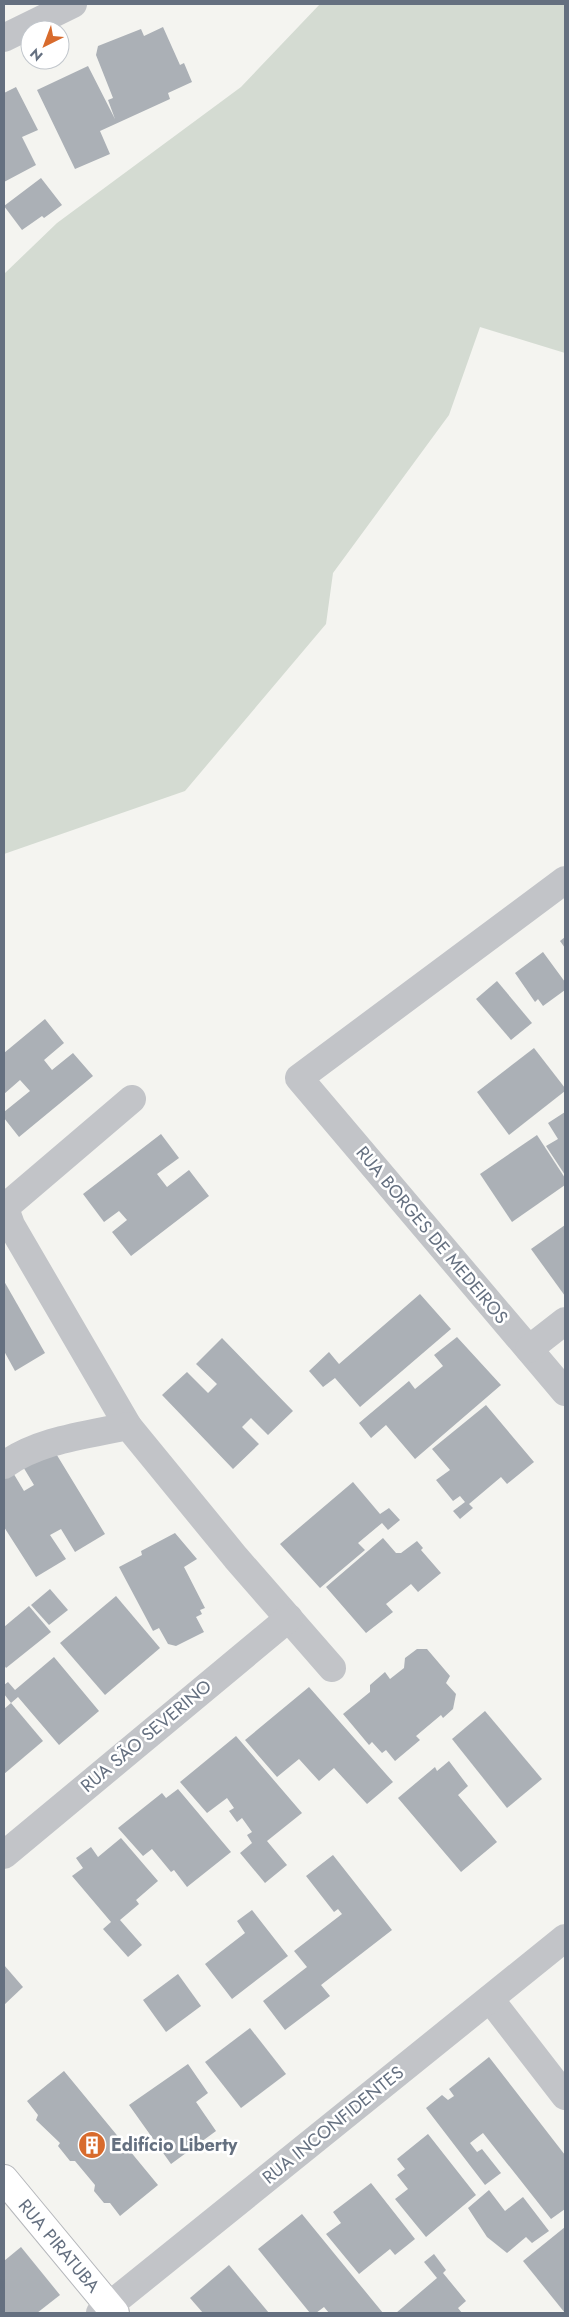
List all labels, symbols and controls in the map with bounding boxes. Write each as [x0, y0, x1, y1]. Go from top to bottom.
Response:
north arrow [20, 20, 70, 70]
text: N [25, 44, 47, 66]
street label: RUA BORGES DE MEDEIROS [350, 1141, 514, 1330]
street label: RUA SÃO SEVERINO [75, 1673, 217, 1799]
street label: RUA INCONFIDENTES [257, 2060, 409, 2190]
building icon: Edifício Liberty [77, 2130, 107, 2160]
place label: Edifício Liberty [111, 2132, 238, 2158]
street label: RUA PIRATUBA [12, 2194, 106, 2298]

